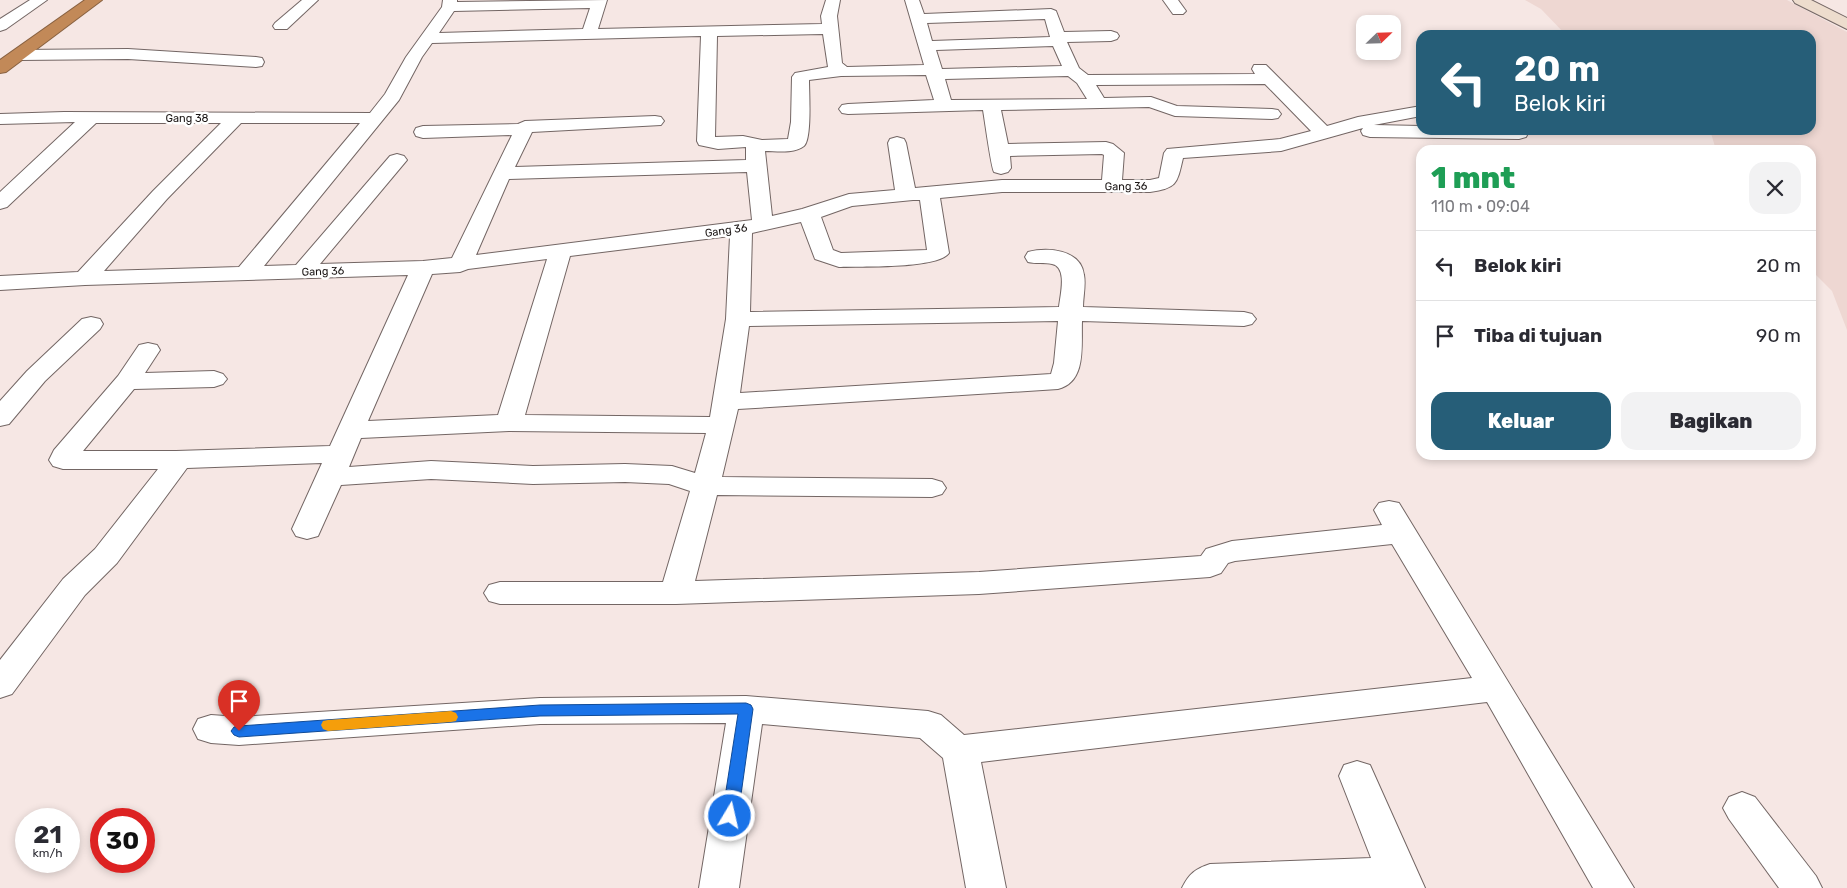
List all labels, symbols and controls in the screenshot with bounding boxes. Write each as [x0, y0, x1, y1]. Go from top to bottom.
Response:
north arrow [1356, 15, 1401, 60]
map controls [1356, 15, 1401, 60]
text: 20 m [1514, 48, 1600, 90]
icon: left [1431, 50, 1496, 115]
text: Belok kiri [1514, 90, 1606, 117]
street label: Gang 38 [165, 112, 209, 125]
text: 1 mnt [1431, 160, 1515, 196]
button: close [1749, 162, 1801, 214]
street label: Gang 36 [1105, 180, 1148, 193]
text: 110 m · 09:04 [1431, 197, 1530, 216]
street label: Gang 36 [704, 221, 748, 240]
icon: left [1431, 252, 1459, 280]
text: Belok kiri [1474, 254, 1561, 277]
text: 20 m [1756, 254, 1801, 277]
street label: Gang 36 [301, 264, 345, 279]
icon: arrive [1431, 322, 1459, 350]
text: Tiba di tujuan [1474, 324, 1602, 347]
text: 90 m [1756, 324, 1801, 347]
button: Keluar [1431, 392, 1611, 450]
button: Bagikan [1621, 392, 1801, 450]
pin [218, 680, 260, 731]
icon: arrive [225, 687, 253, 715]
position arrow [703, 789, 755, 841]
speed limit sign: 30 [90, 808, 155, 873]
text: 21 [33, 820, 62, 849]
text: km/h [33, 846, 62, 860]

